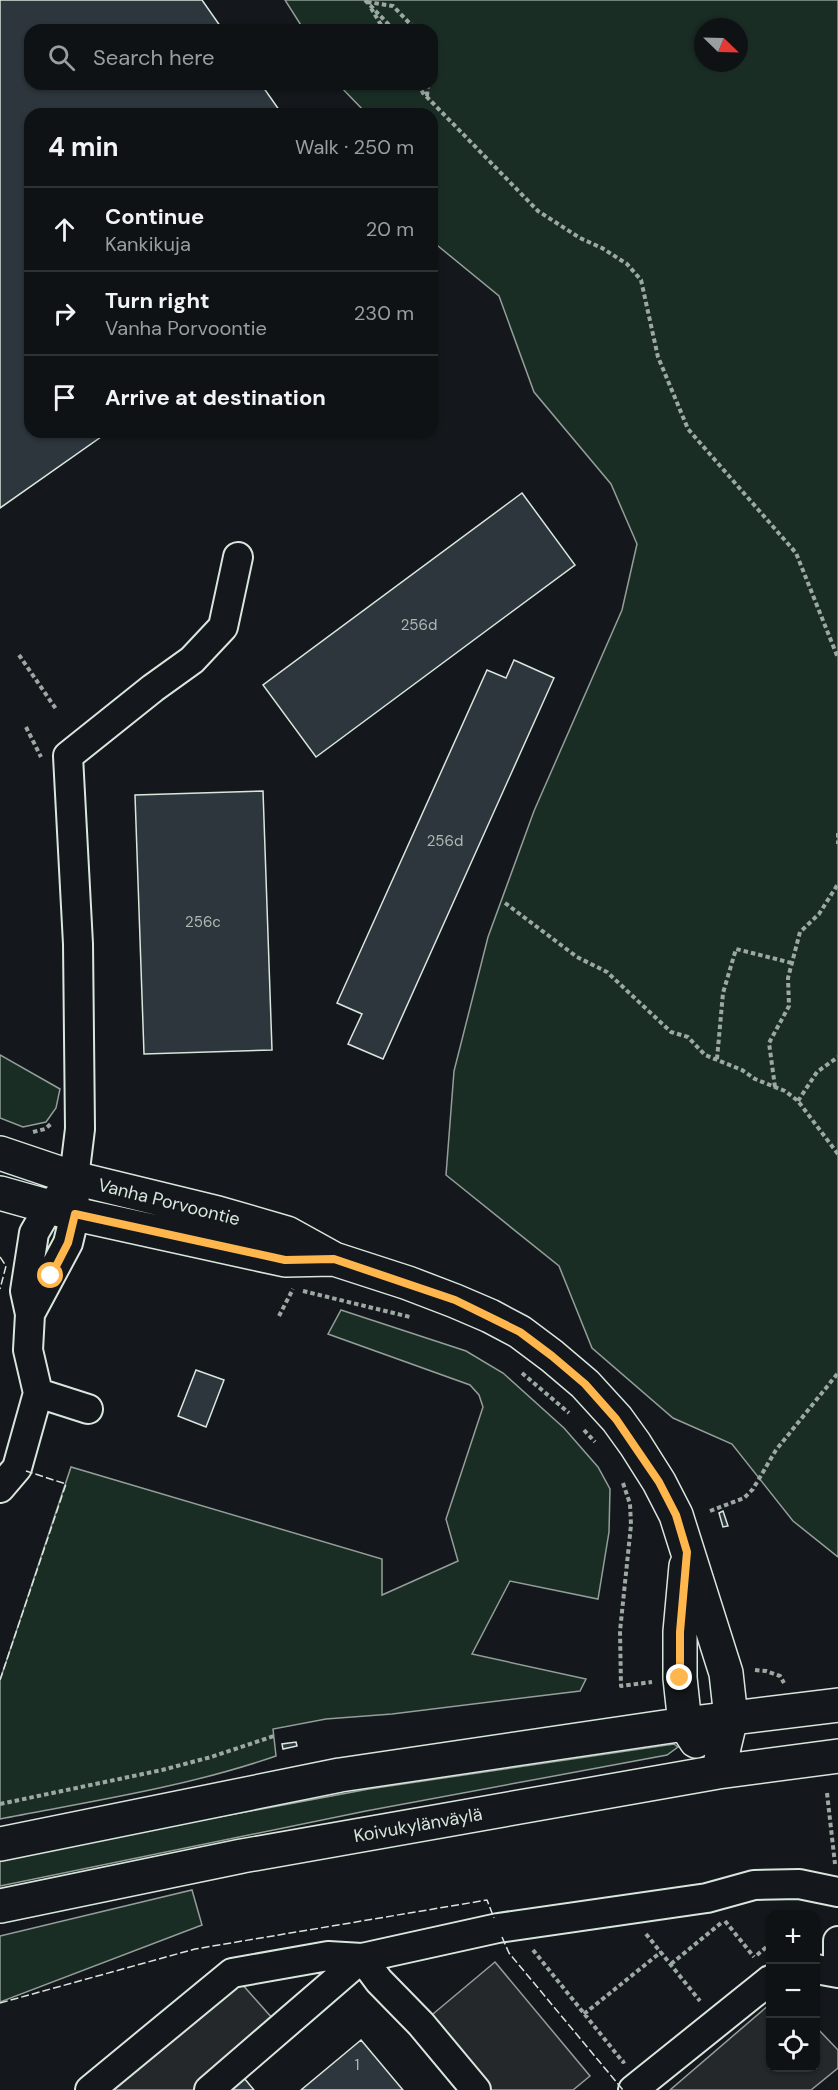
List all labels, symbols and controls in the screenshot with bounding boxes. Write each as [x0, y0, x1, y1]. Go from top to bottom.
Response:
north arrow [694, 18, 748, 72]
search box [24, 24, 438, 90]
icon: search [45, 41, 78, 74]
text: Search here [93, 43, 214, 72]
text: 4 min [48, 130, 119, 164]
text: Walk · 250 m [295, 134, 414, 160]
text: Continue [105, 202, 204, 231]
icon: ahead [48, 213, 81, 246]
text: 20 m [366, 216, 414, 242]
text: Kankikuja [105, 231, 191, 257]
text: Turn right [105, 286, 210, 315]
icon: right [48, 297, 81, 330]
text: 230 m [354, 300, 414, 326]
text: Vanha Porvoontie [105, 315, 267, 341]
icon: arrive [48, 381, 81, 414]
text: Arrive at destination [105, 383, 326, 412]
house number: 256d [401, 615, 437, 635]
house number: 256d [427, 831, 463, 851]
house number: 256c [185, 912, 221, 932]
street label: Vanha Porvoontie [95, 1173, 243, 1231]
route start [37, 1262, 63, 1288]
route end [666, 1664, 692, 1690]
street label: Koivukylänväylä [352, 1802, 484, 1848]
map controls [766, 1910, 820, 2072]
button: + [766, 1910, 820, 1964]
button: − [766, 1964, 820, 2018]
button: locate [766, 2018, 820, 2072]
house number: 1 [355, 2055, 359, 2075]

